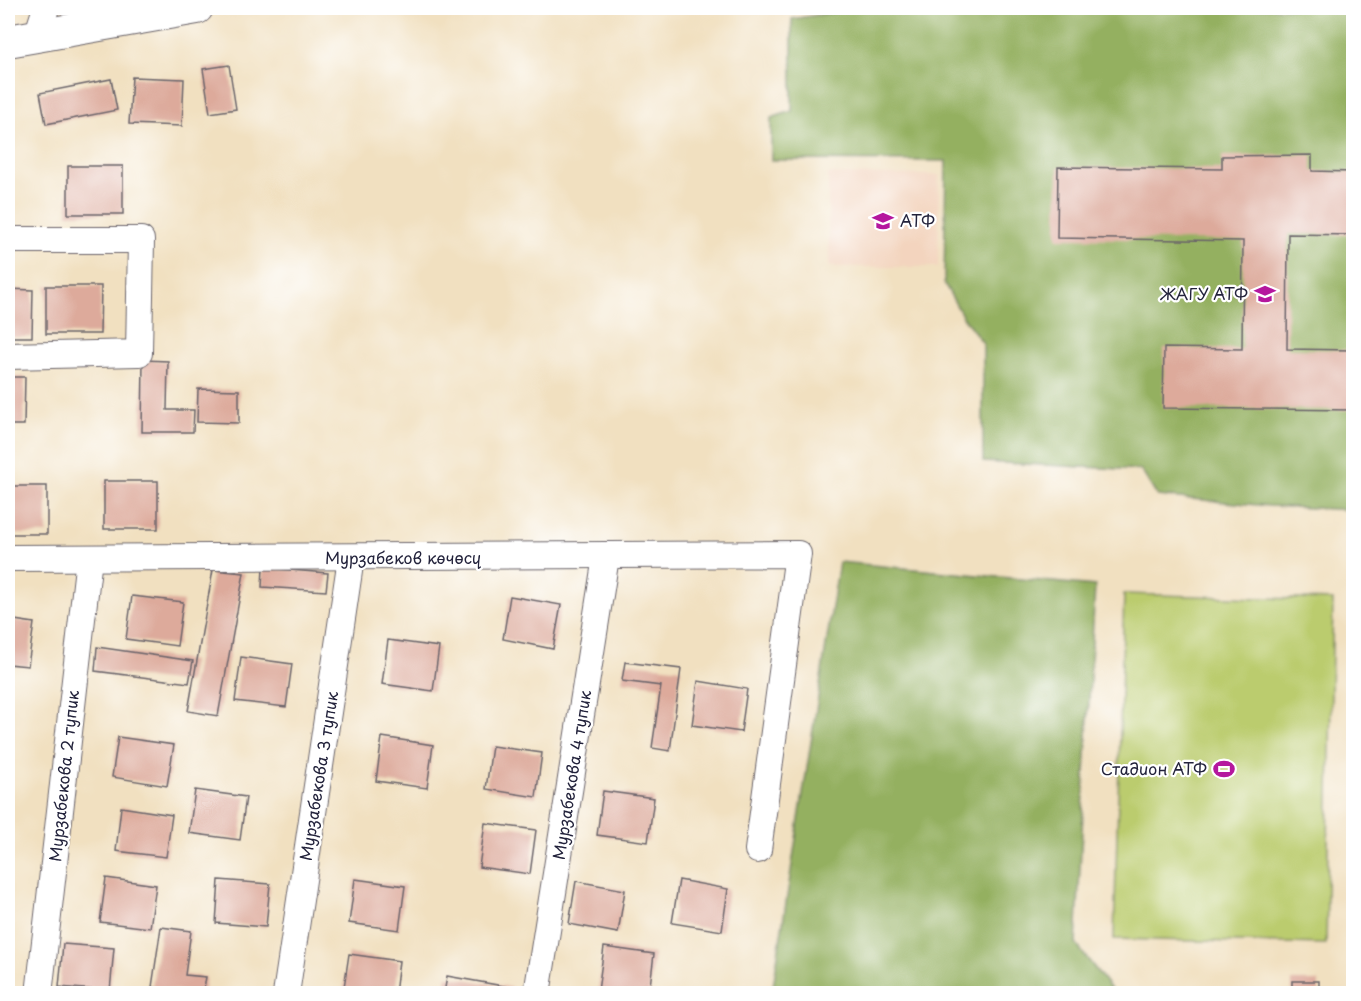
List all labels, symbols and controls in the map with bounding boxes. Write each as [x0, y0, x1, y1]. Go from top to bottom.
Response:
place label: АТФ [900, 208, 935, 232]
school or university icon: АТФ [871, 209, 895, 233]
place label: ЖАГУ АТФ [1160, 281, 1248, 305]
school or university icon: ЖАГУ АТФ [1253, 282, 1277, 306]
street label: Мурзабеков көчөсү [325, 545, 482, 569]
street label: Мурзабекова 4 тупик [546, 688, 596, 861]
street label: Мурзабекова 2 тупик [42, 689, 84, 863]
street label: Мурзабекова 3 тупик [293, 689, 343, 862]
place label: Стадион АТФ [1101, 756, 1207, 780]
sports icon: Стадион АТФ [1212, 757, 1236, 781]

